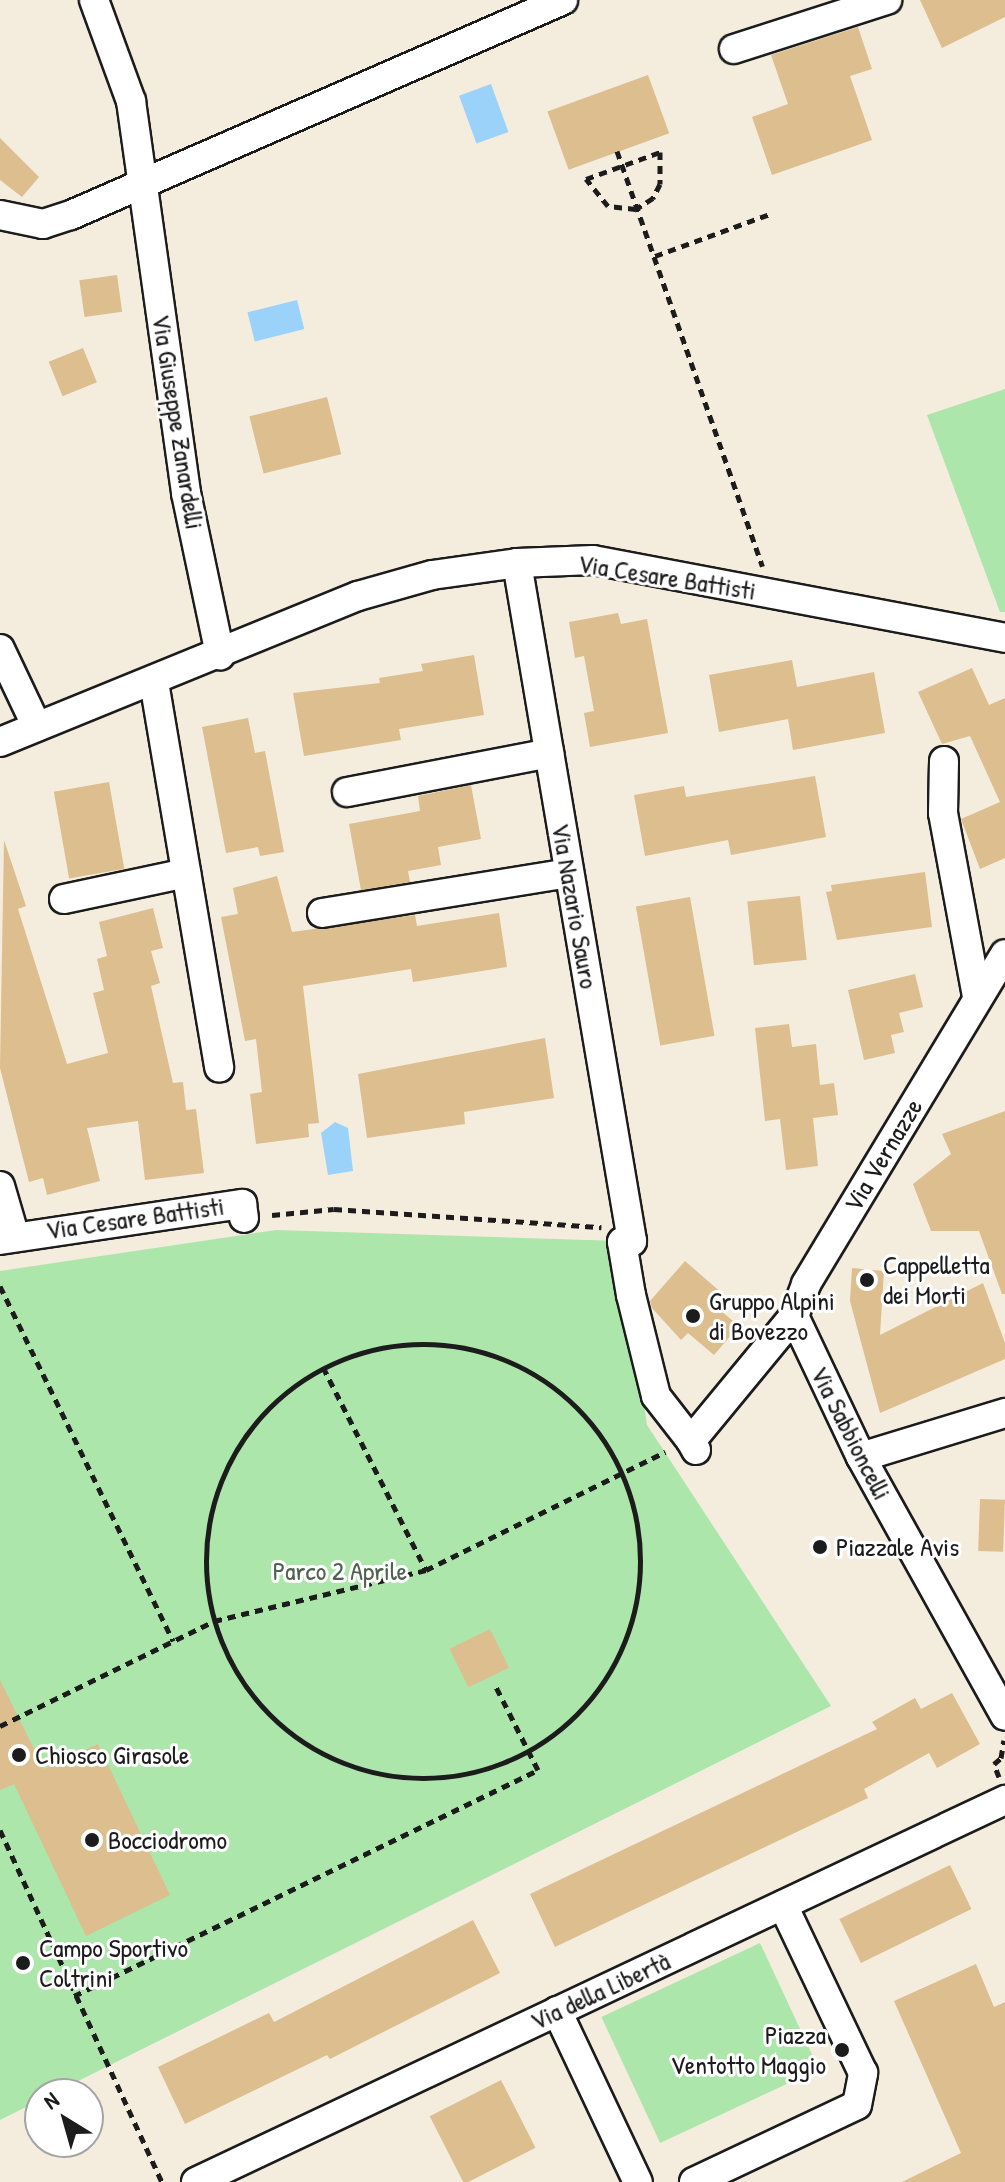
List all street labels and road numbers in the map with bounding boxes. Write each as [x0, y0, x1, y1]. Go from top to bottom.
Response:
street label: Via Giuseppe Zanardelli [146, 312, 210, 532]
street label: Via Cesare Battisti [576, 548, 758, 606]
street label: Via Nazario Sauro [545, 821, 605, 991]
street label: Via Vernazze [837, 1093, 929, 1217]
street label: Via Cesare Battisti [44, 1190, 226, 1246]
street label: Via Sabbioncelli [804, 1361, 898, 1505]
street label: Via della Libertà [525, 1945, 675, 2037]

